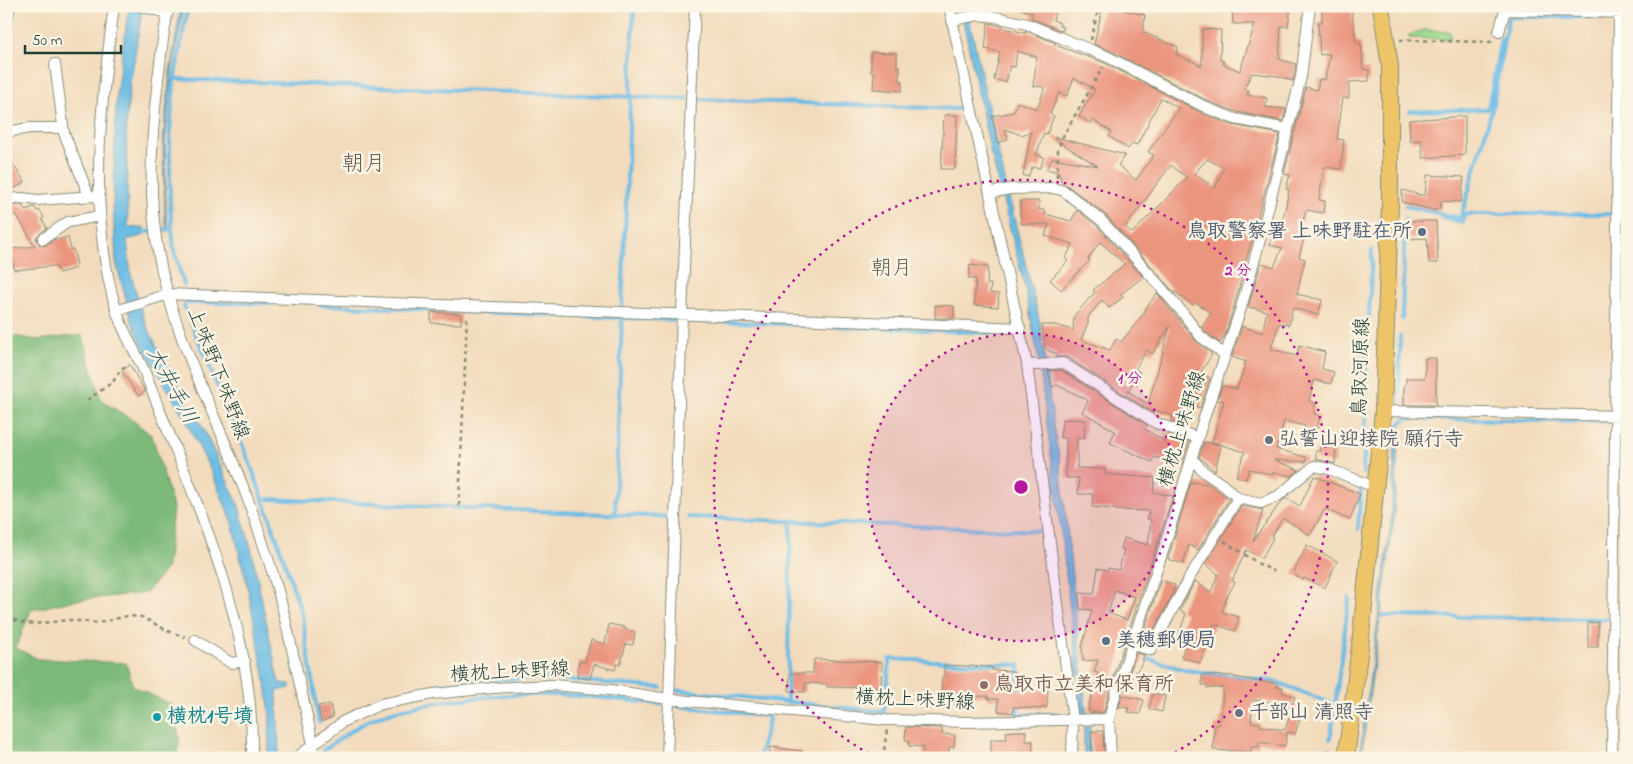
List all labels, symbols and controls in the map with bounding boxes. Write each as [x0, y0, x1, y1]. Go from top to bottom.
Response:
scale bar [25, 22, 121, 54]
text: 50 m [32, 30, 63, 52]
district label: 朝月 [342, 149, 386, 181]
place label: 鳥取警察署 上味野駐在所 [1187, 218, 1412, 247]
marker: 鳥取警察署 上味野駐在所 [1416, 226, 1428, 238]
district label: 朝月 [871, 254, 913, 284]
text: 2 分 [1224, 260, 1251, 282]
street label: 上味野下味野線 [178, 303, 256, 445]
street label: 鳥取河原線 [1346, 317, 1378, 417]
water label: 大井手川 [138, 342, 204, 430]
street label: 横枕上味野線 [1152, 367, 1214, 491]
text: 1 分 [1118, 368, 1142, 390]
place label: 弘誓山迎接院 願行寺 [1279, 426, 1464, 455]
marker: 弘誓山迎接院 願行寺 [1263, 434, 1275, 446]
centre of rings [1012, 478, 1030, 496]
place label: 美穂郵便局 [1116, 627, 1216, 656]
marker: 美穂郵便局 [1100, 635, 1112, 647]
street label: 横枕上味野線 [449, 655, 571, 691]
place label: 鳥取市立美和保育所 [994, 671, 1174, 700]
marker: 鳥取市立美和保育所 [978, 679, 990, 691]
street label: 横枕上味野線 [854, 683, 976, 719]
place label: 千部山 清照寺 [1249, 699, 1374, 728]
place label: 横枕1号墳 [167, 703, 253, 732]
marker: 千部山 清照寺 [1233, 707, 1245, 719]
marker: 横枕1号墳 [151, 711, 163, 723]

